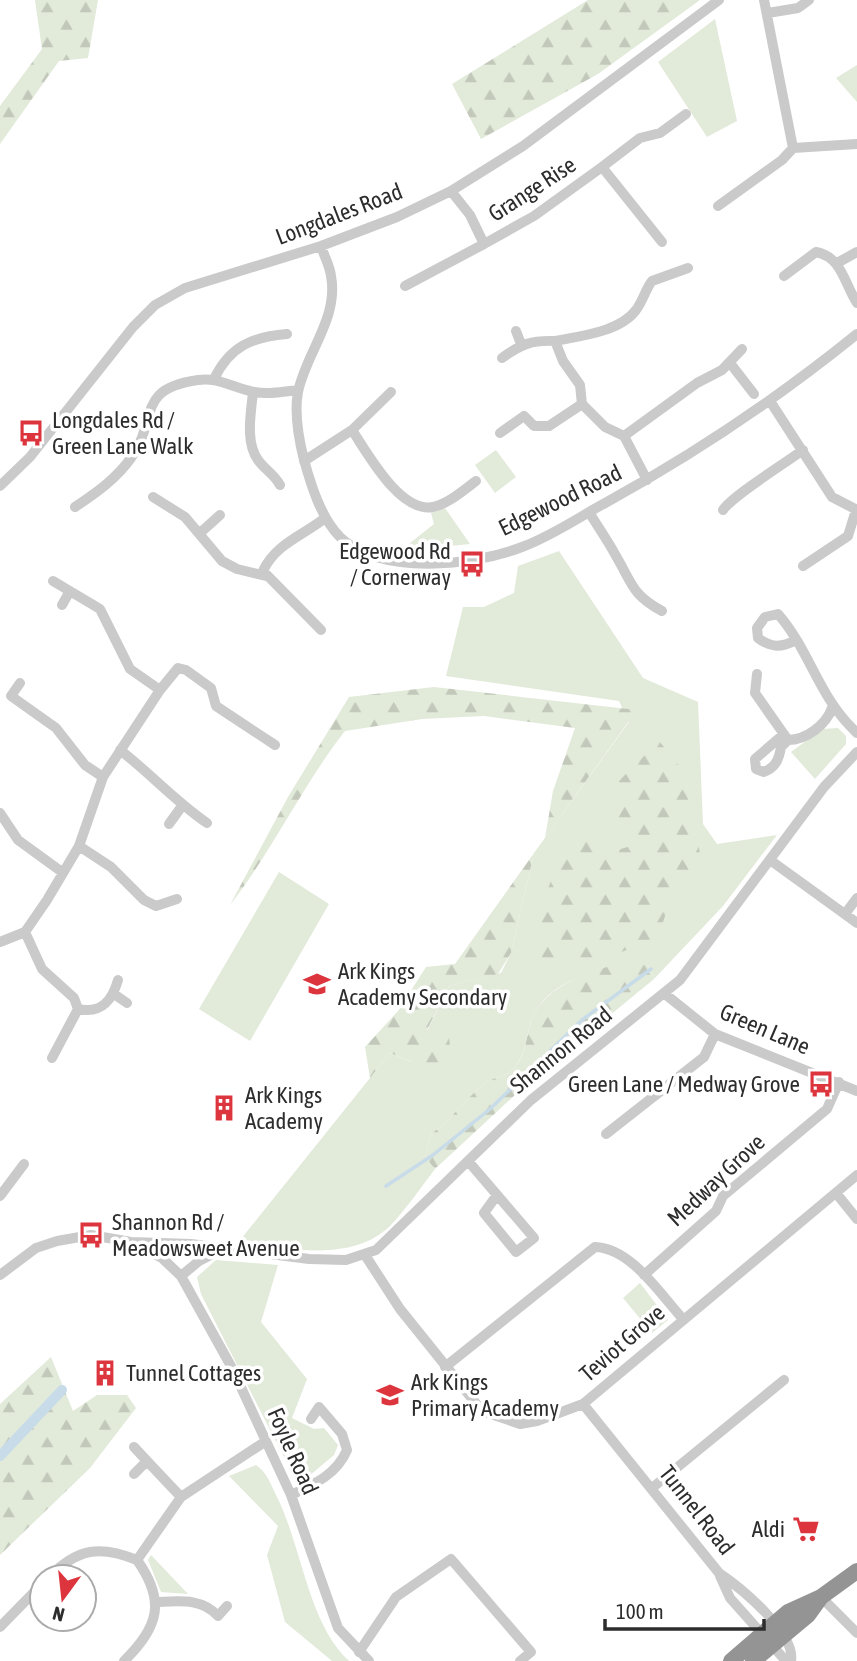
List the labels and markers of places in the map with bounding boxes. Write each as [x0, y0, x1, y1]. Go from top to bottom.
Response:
place label: Longdales Rd / Green Lane Walk [52, 407, 193, 459]
bus stop icon: Longdales Rd / Green Lane Walk [16, 418, 46, 448]
place label: Edgewood Rd / Cornerway [339, 538, 451, 590]
bus stop icon: Edgewood Rd / Cornerway [457, 549, 487, 579]
place label: Ark Kings Academy Secondary [338, 958, 507, 1010]
school or university icon: Ark Kings Academy Secondary [302, 969, 332, 999]
bus stop icon: Green Lane / Medway Grove [806, 1069, 836, 1099]
place label: Green Lane / Medway Grove [568, 1071, 800, 1097]
place label: Ark Kings Academy [245, 1082, 323, 1134]
building icon: Ark Kings Academy [209, 1093, 239, 1123]
place label: Shannon Rd / Meadowsweet Avenue [112, 1209, 300, 1261]
bus stop icon: Shannon Rd / Meadowsweet Avenue [76, 1220, 106, 1250]
building icon: Tunnel Cottages [90, 1358, 120, 1388]
place label: Tunnel Cottages [126, 1360, 261, 1386]
place label: Ark Kings Primary Academy [411, 1369, 559, 1421]
school or university icon: Ark Kings Primary Academy [375, 1380, 405, 1410]
supermarket icon: Aldi [791, 1514, 821, 1544]
place label: Aldi [752, 1516, 785, 1542]

